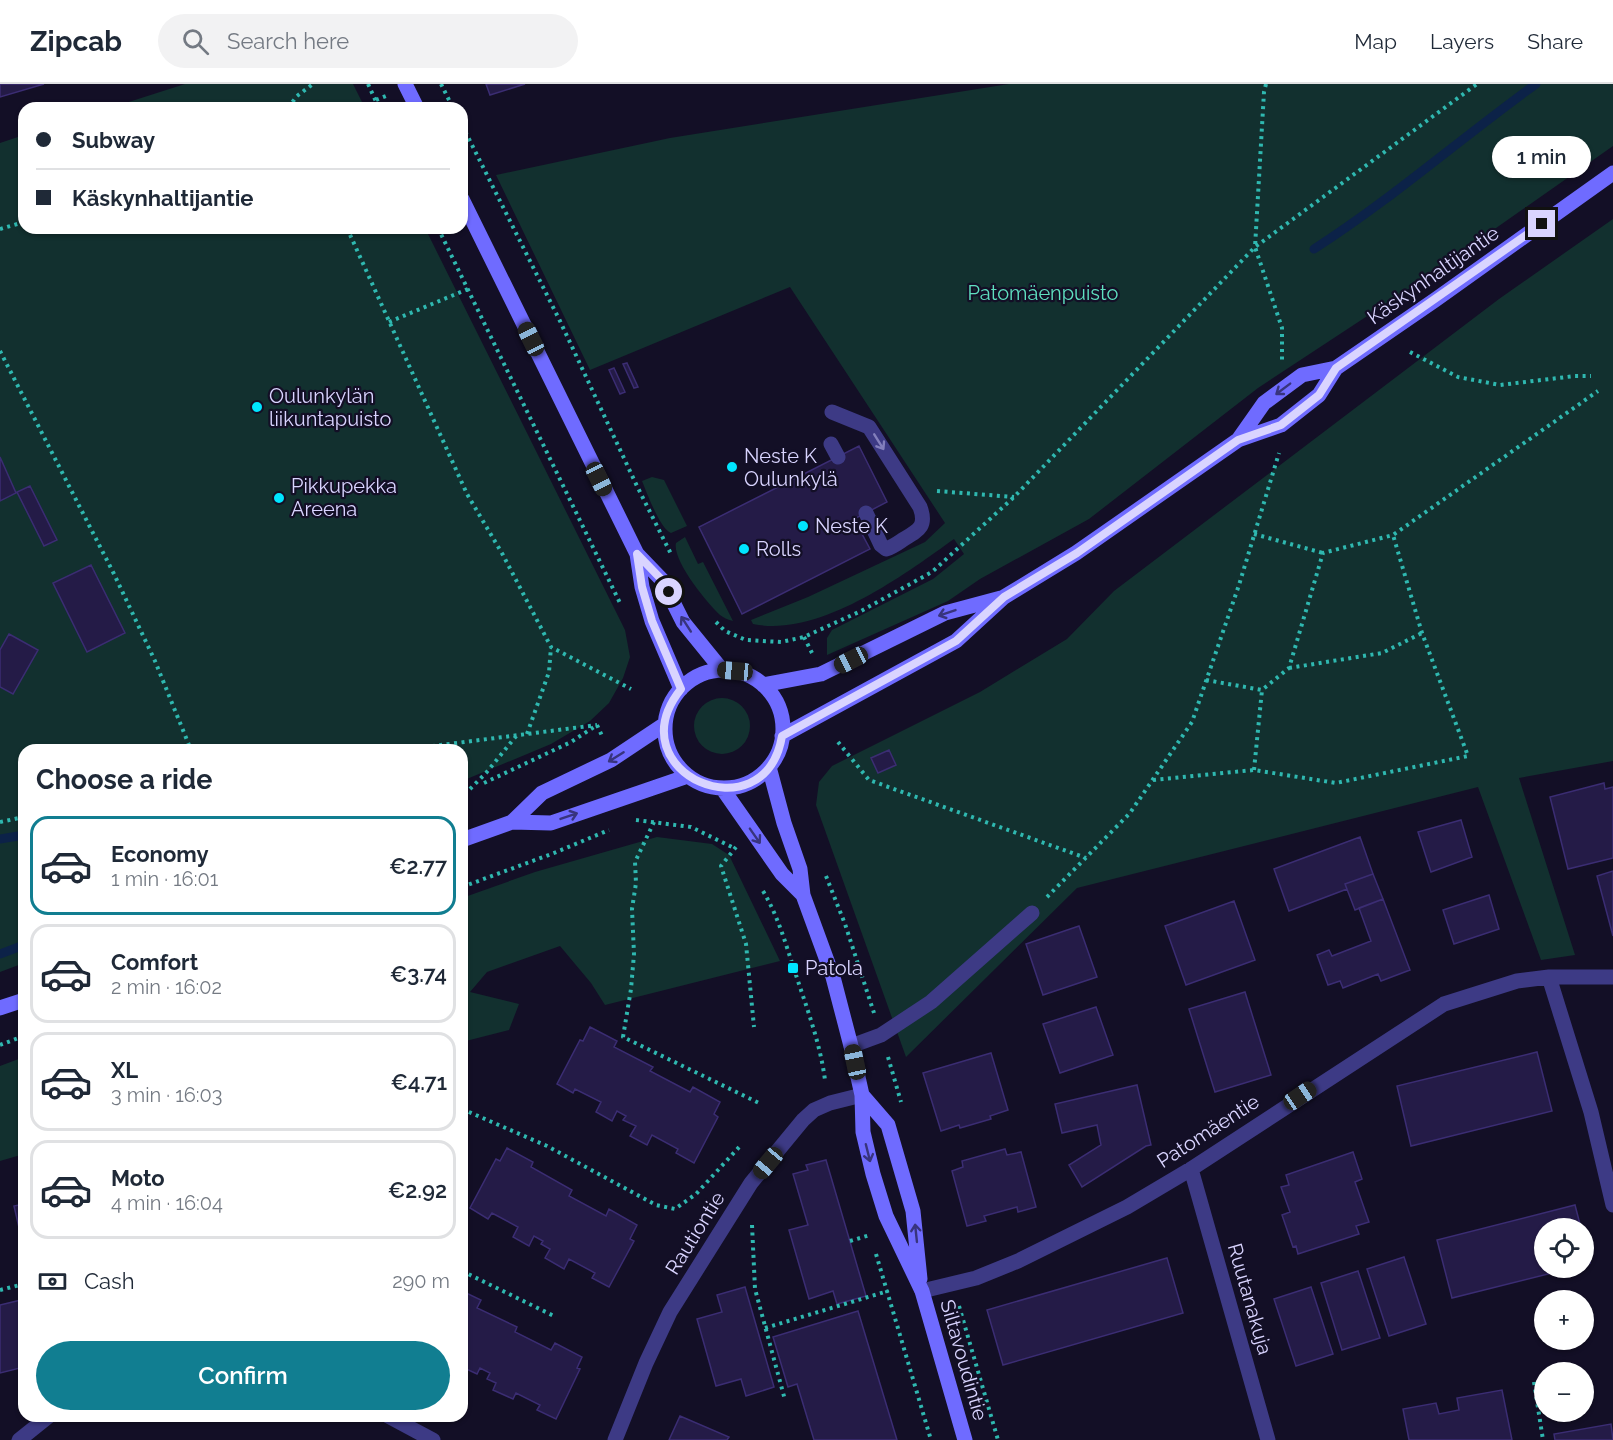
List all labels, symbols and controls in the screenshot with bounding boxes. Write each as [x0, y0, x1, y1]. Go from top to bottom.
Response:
search box [158, 14, 578, 68]
text: Zipcab [30, 25, 122, 58]
icon: search [179, 25, 212, 58]
text: Search here [227, 28, 349, 54]
text: Map [1354, 29, 1397, 54]
text: Layers [1430, 29, 1494, 54]
text: Share [1527, 29, 1583, 54]
text: Subway [72, 127, 155, 153]
callout: 1 min [1492, 137, 1592, 179]
text: 1 min [1517, 145, 1566, 169]
text: Käskynhaltijantie [72, 185, 253, 211]
route end [1528, 210, 1555, 237]
street label: Käskynhaltijantie [1362, 220, 1504, 329]
park label: Patomäenpuisto [968, 281, 1119, 305]
car [515, 319, 547, 359]
one-way arrow [1275, 383, 1291, 395]
place label: Oulunkylän liikuntapuisto [269, 384, 392, 431]
marker: Oulunkylän liikuntapuisto [250, 400, 264, 414]
one-way arrow [873, 433, 885, 450]
place label: Neste K Oulunkylä [744, 444, 838, 491]
car [583, 459, 615, 499]
marker: Neste K Oulunkylä [725, 460, 739, 474]
place label: Pikkupekka Areena [291, 474, 397, 521]
marker: Pikkupekka Areena [272, 491, 286, 505]
place label: Neste K [815, 514, 888, 538]
marker: Neste K [796, 519, 810, 533]
place label: Rolls [756, 537, 801, 561]
marker: Rolls [737, 542, 751, 556]
route start [655, 578, 682, 605]
one-way arrow [939, 608, 957, 619]
one-way arrow [680, 616, 692, 633]
car [831, 644, 871, 676]
car [716, 660, 754, 682]
one-way arrow [608, 751, 625, 763]
text: Choose a ride [36, 764, 212, 795]
one-way arrow [559, 810, 578, 821]
one-way arrow [749, 827, 761, 844]
icon: car [39, 839, 93, 893]
text: Economy [111, 841, 209, 867]
text: €2.77 [389, 853, 447, 879]
text: 1 min · 16:01 [111, 867, 218, 891]
icon: car [39, 947, 93, 1001]
text: Comfort [111, 949, 198, 975]
place label: Patola [805, 956, 863, 980]
text: €3.74 [390, 961, 447, 987]
marker: Patola [786, 961, 800, 975]
text: 2 min · 16:02 [111, 975, 222, 999]
car [842, 1043, 868, 1081]
icon: car [39, 1055, 93, 1109]
text: XL [111, 1057, 138, 1083]
text: €4.71 [390, 1069, 447, 1095]
car [1280, 1078, 1320, 1114]
text: 3 min · 16:03 [111, 1083, 222, 1107]
street label: Patomäentie [1152, 1089, 1264, 1173]
car [750, 1143, 786, 1183]
one-way arrow [863, 1143, 875, 1162]
icon: car [39, 1163, 93, 1217]
text: Moto [111, 1165, 165, 1191]
text: €2.92 [388, 1177, 447, 1203]
street label: Rautiontie [660, 1187, 730, 1279]
text: 4 min · 16:04 [111, 1191, 223, 1215]
map controls [1534, 1218, 1594, 1422]
button: locate [1534, 1218, 1594, 1278]
one-way arrow [910, 1223, 921, 1243]
street label: Ruutanakuja [1223, 1241, 1277, 1357]
icon: cash [36, 1265, 69, 1298]
text: Cash [84, 1268, 135, 1294]
text: 290 m [392, 1269, 450, 1293]
button: + [1534, 1290, 1594, 1350]
street label: Siltavoudintie [935, 1297, 993, 1423]
button: Confirm [36, 1341, 450, 1410]
button: − [1534, 1362, 1594, 1422]

